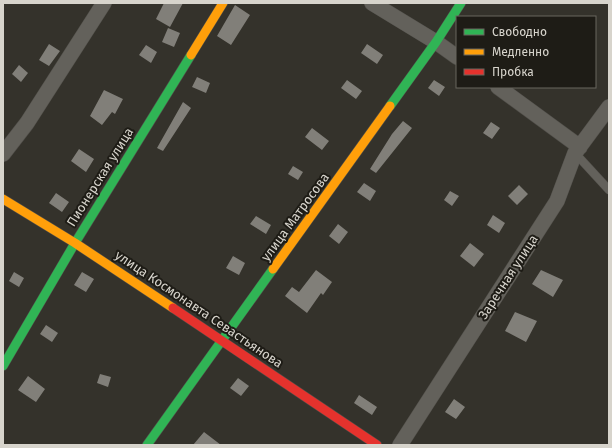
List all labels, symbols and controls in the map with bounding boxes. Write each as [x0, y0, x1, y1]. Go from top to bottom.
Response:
legend [456, 16, 596, 88]
text: Свободно [492, 25, 547, 39]
text: Медленно [492, 45, 549, 59]
text: Пробка [492, 65, 534, 79]
street label: Пионерская улица [64, 125, 136, 229]
street label: улица Матросова [258, 170, 332, 264]
street label: Заречная улица [475, 232, 541, 322]
street label: улица Космонавта Севастьянова [112, 247, 286, 371]

